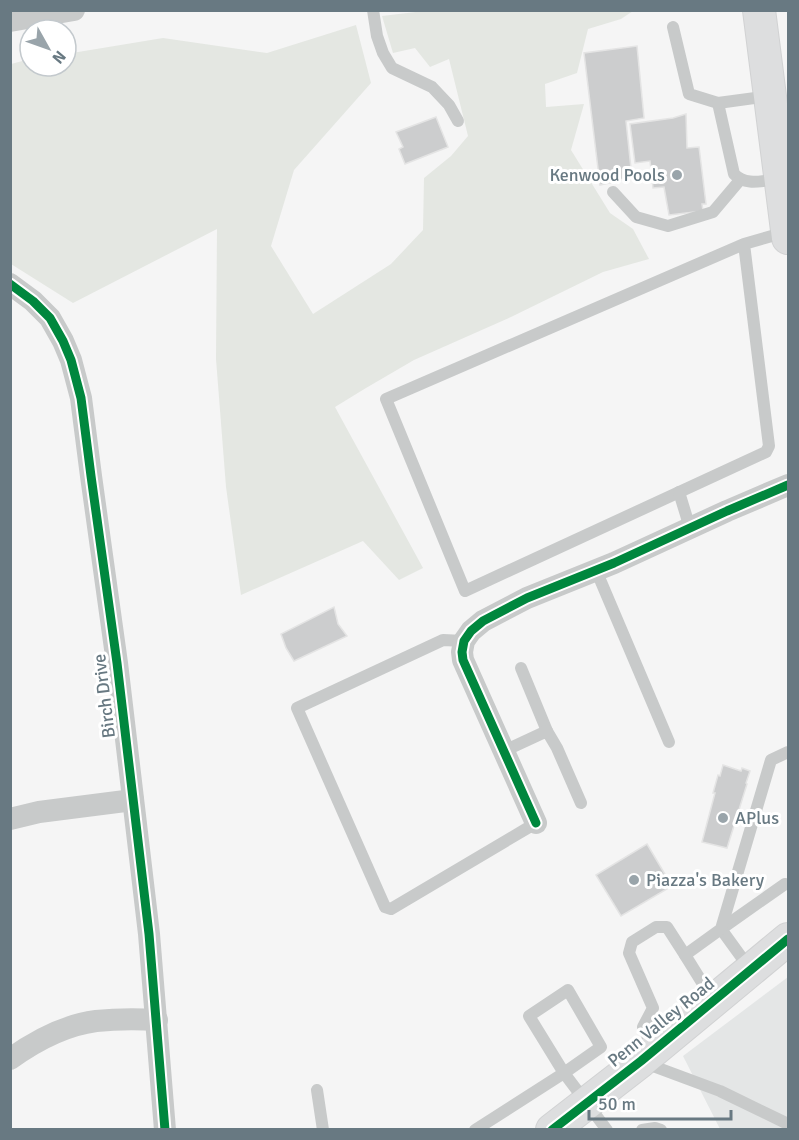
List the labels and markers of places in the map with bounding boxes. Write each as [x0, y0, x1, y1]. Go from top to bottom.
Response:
place label: Kenwood Pools [549, 164, 665, 186]
marker: Kenwood Pools [670, 168, 684, 182]
place label: APlus [735, 807, 779, 829]
marker: APlus [716, 811, 730, 825]
place label: Piazza's Bakery [646, 869, 765, 891]
marker: Piazza's Bakery [627, 873, 641, 887]

